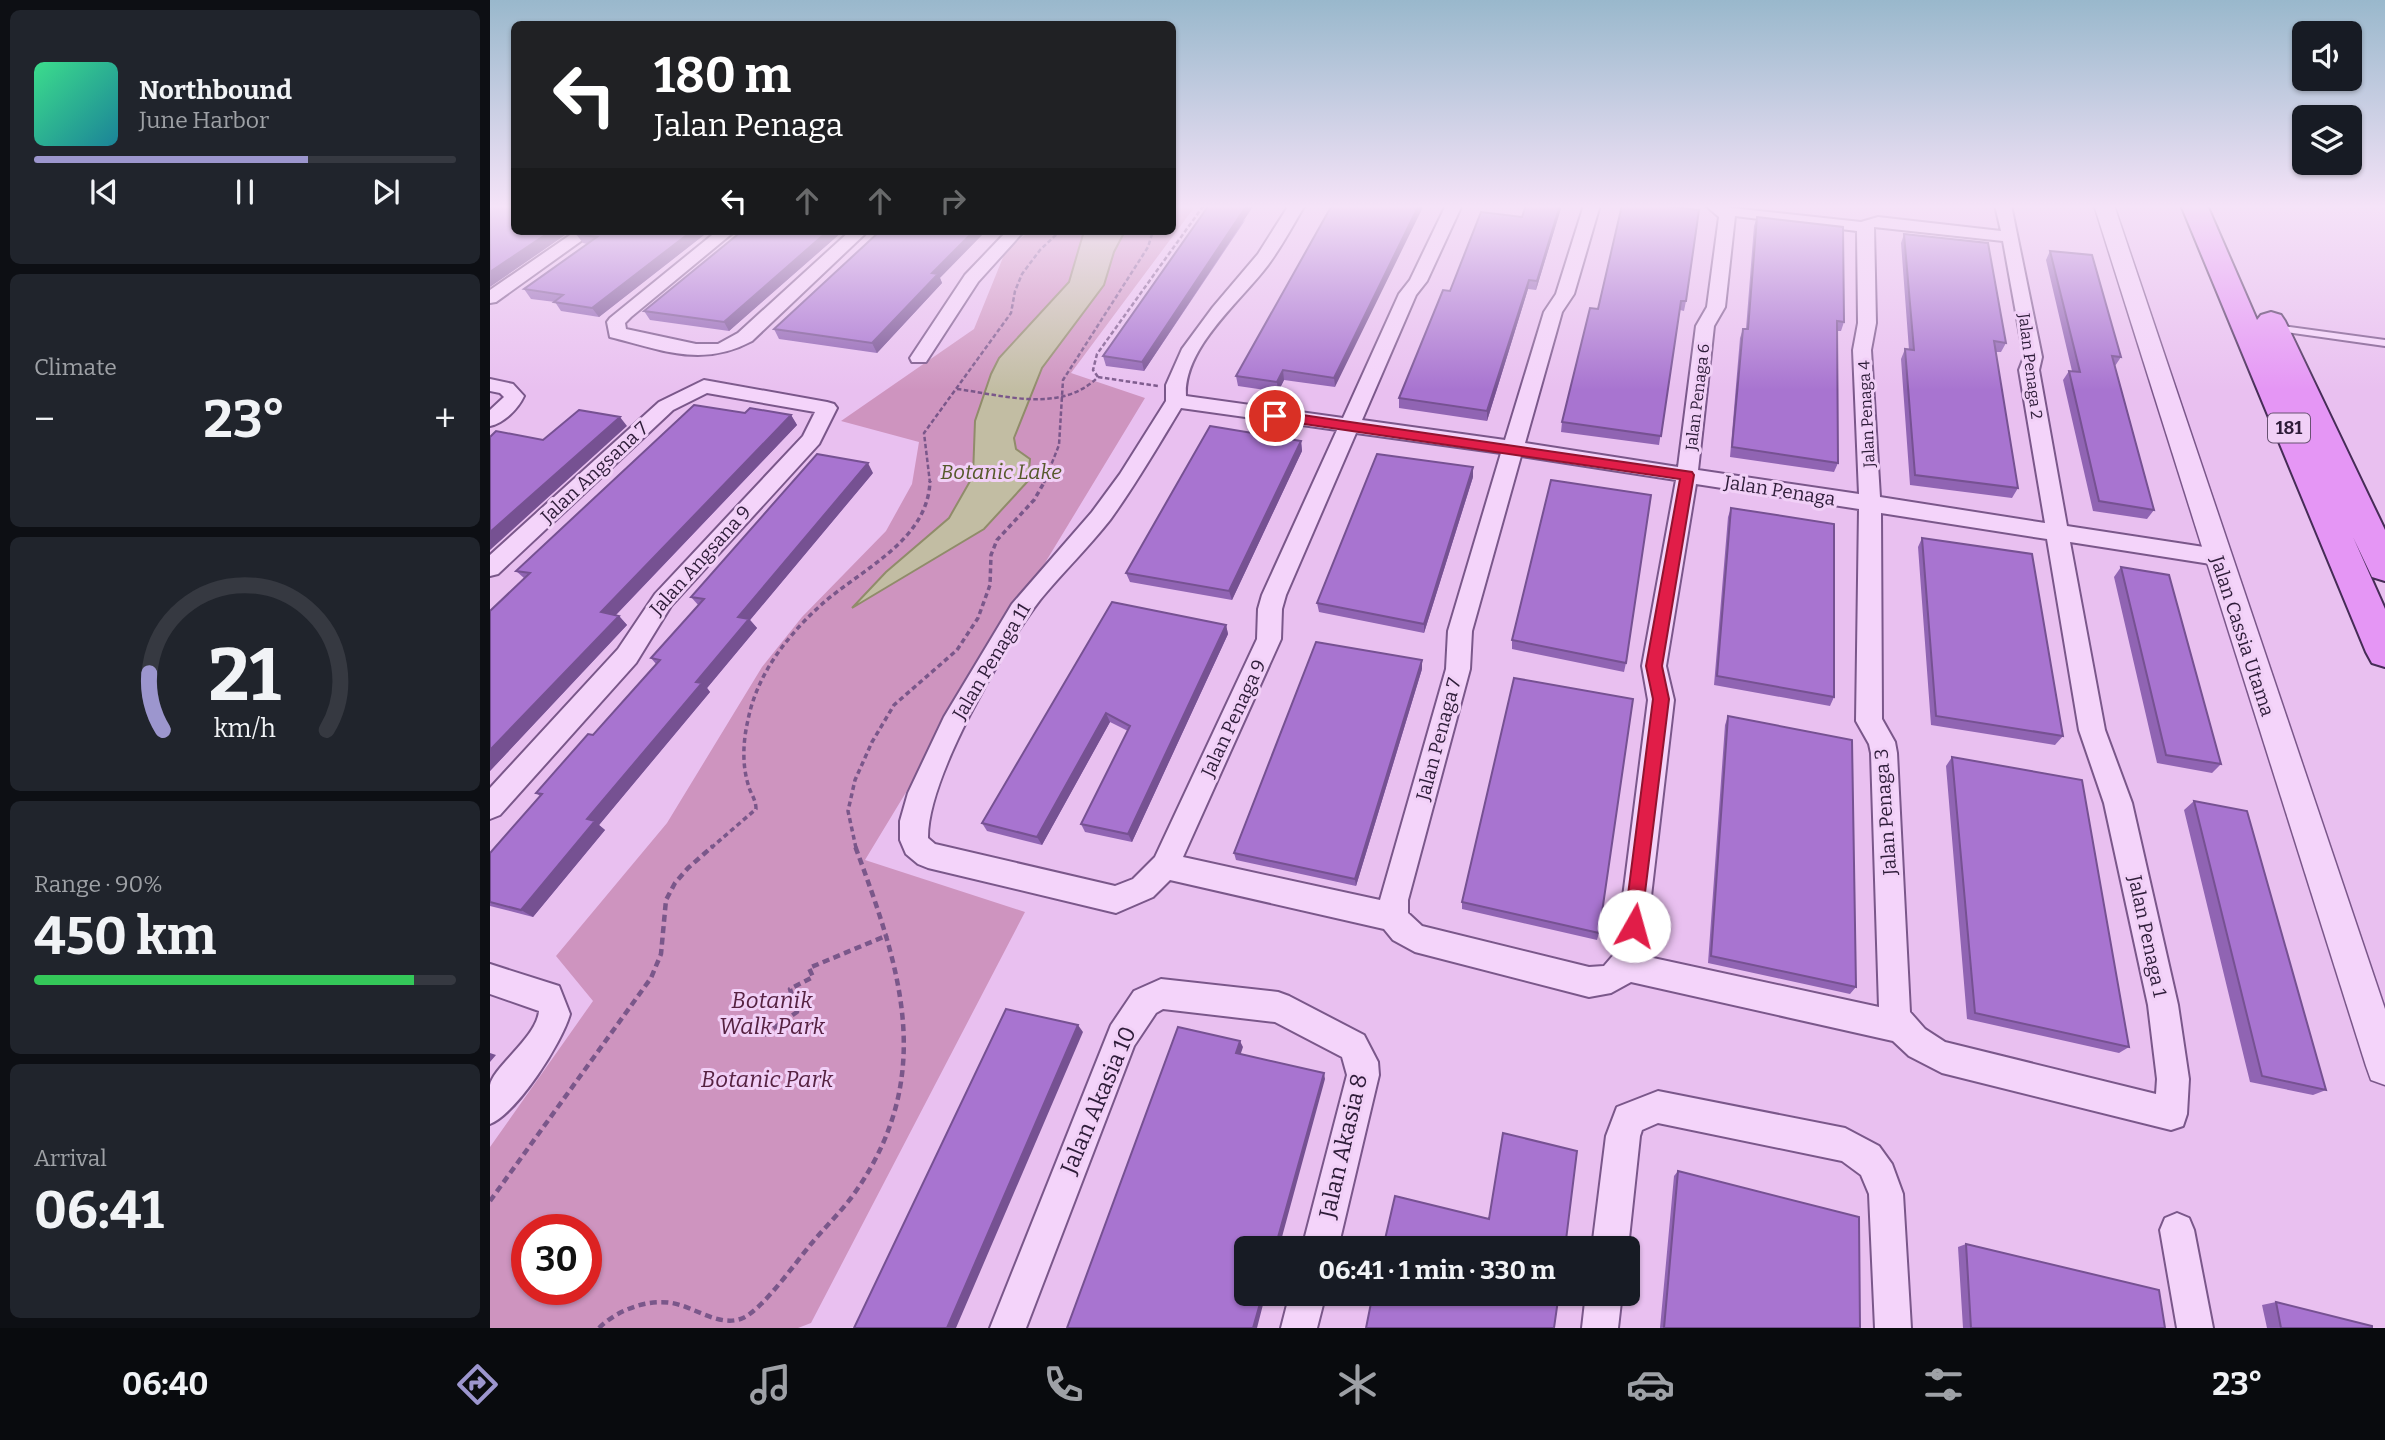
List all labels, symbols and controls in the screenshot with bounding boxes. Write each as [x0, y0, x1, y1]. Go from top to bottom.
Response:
map controls [2292, 21, 2362, 175]
button: sound [2292, 21, 2362, 91]
text: 180 m [654, 46, 791, 105]
icon: left [539, 49, 630, 140]
text: Northbound [139, 75, 292, 106]
button: layers [2292, 105, 2362, 175]
text: June Harbor [139, 106, 269, 134]
text: Jalan Penaga [654, 106, 843, 144]
icon: previous [85, 173, 123, 211]
icon: pause [226, 173, 264, 211]
icon: next [367, 173, 405, 211]
icon: left [715, 182, 753, 220]
icon: ahead [788, 182, 826, 220]
icon: ahead [861, 182, 899, 220]
icon: right [934, 182, 972, 220]
street label: Jalan Penaga 2 [2014, 311, 2046, 420]
street label: Jalan Penaga 6 [1681, 343, 1713, 452]
text: Climate [34, 353, 117, 381]
street label: Jalan Penaga 4 [1854, 359, 1879, 469]
pin [1245, 386, 1305, 446]
text: 23° [204, 388, 286, 451]
text: − [34, 396, 55, 442]
text: + [434, 396, 456, 442]
icon: arrive [1256, 397, 1294, 435]
road number: 181 [2268, 414, 2310, 442]
street label: Jalan Angsana 7 [535, 416, 653, 529]
water label: Botanic Lake [940, 459, 1062, 485]
street label: Jalan Penaga [1722, 470, 1838, 511]
street label: Jalan Angsana 9 [644, 501, 756, 621]
street label: Jalan Cassia Utama [2205, 552, 2280, 720]
street label: Jalan Penaga 11 [947, 599, 1035, 724]
text: 21 [209, 632, 282, 719]
street label: Jalan Penaga 9 [1196, 656, 1271, 782]
street label: Jalan Penaga 7 [1411, 675, 1466, 804]
text: km/h [214, 714, 276, 744]
street label: Jalan Penaga 3 [1870, 748, 1901, 877]
text: Range · 90% [34, 870, 163, 898]
street label: Jalan Penaga 1 [2123, 872, 2172, 999]
position arrow [1597, 889, 1671, 963]
text: 450 km [34, 905, 216, 968]
park label: Botanik Walk Park [719, 986, 826, 1040]
street label: Jalan Akasia 10 [1054, 1022, 1142, 1179]
park label: Botanic Park [701, 1065, 834, 1093]
street label: Jalan Akasia 8 [1313, 1071, 1373, 1222]
text: Arrival [34, 1144, 107, 1172]
text: 06:41 [34, 1179, 164, 1242]
speed limit sign: 30 [511, 1214, 602, 1305]
text: 06:41 · 1 min · 330 m [1318, 1255, 1556, 1286]
icon: directions [453, 1360, 502, 1409]
icon: music [746, 1360, 795, 1409]
icon: phone [1039, 1360, 1088, 1409]
icon: climate [1333, 1360, 1382, 1409]
icon: car [1626, 1360, 1675, 1409]
icon: filters [1919, 1360, 1968, 1409]
text: 06:40 [122, 1365, 209, 1403]
text: 23° [2212, 1365, 2263, 1403]

